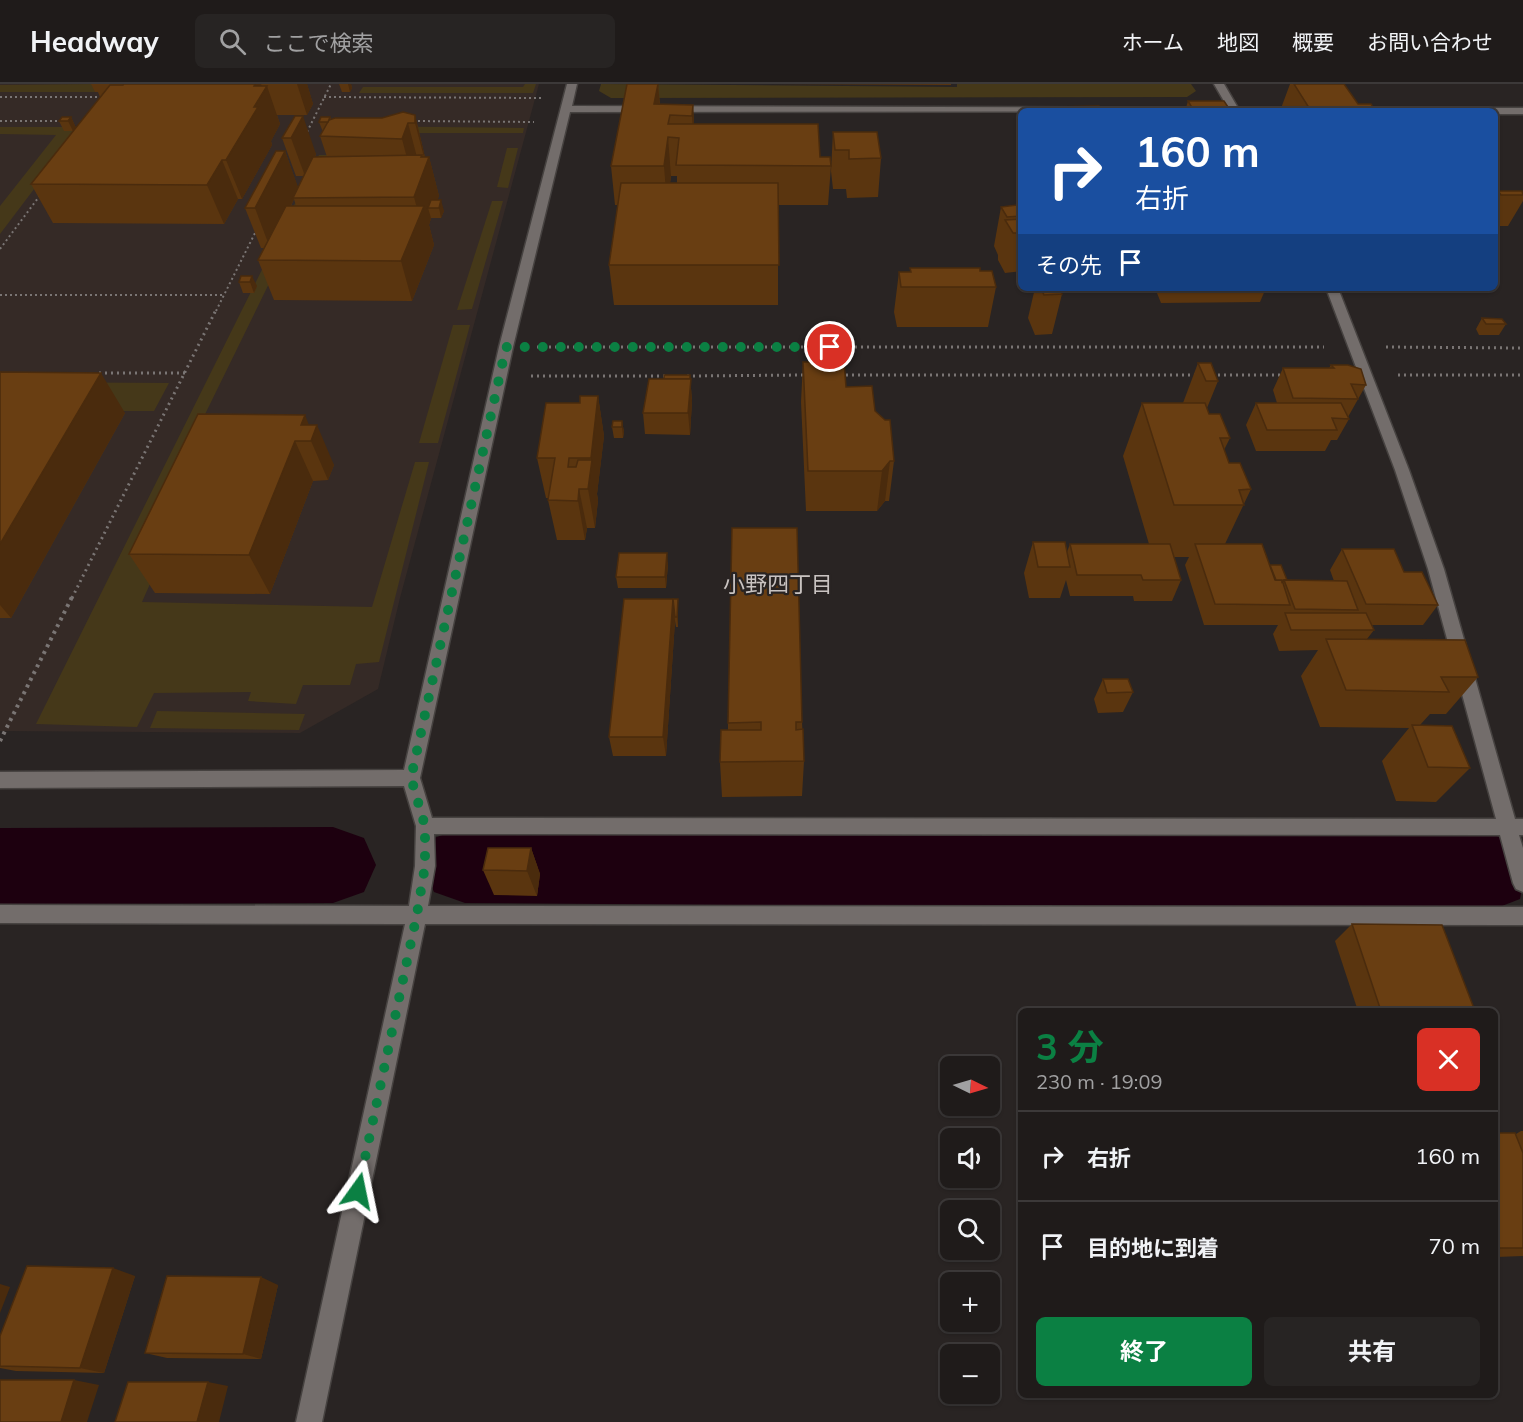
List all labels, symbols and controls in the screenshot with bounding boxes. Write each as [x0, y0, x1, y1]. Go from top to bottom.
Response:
search box [195, 14, 615, 68]
text: Headway [30, 24, 159, 59]
icon: search [216, 25, 249, 58]
text: ここで検索 [264, 29, 374, 57]
text: ホーム [1122, 29, 1184, 55]
text: 地図 [1217, 29, 1259, 55]
text: 概要 [1292, 29, 1334, 55]
text: お問い合わせ [1367, 29, 1493, 55]
text: 160 m [1135, 125, 1260, 178]
icon: right [1036, 132, 1114, 210]
text: 右折 [1135, 181, 1189, 215]
icon: arrive [1114, 246, 1147, 279]
text: その先 [1036, 251, 1102, 279]
pin [804, 321, 855, 372]
icon: arrive [813, 330, 846, 363]
district label: 小野四丁目 [723, 570, 833, 598]
text: 3 分 [1036, 1024, 1103, 1069]
button: close [1417, 1028, 1480, 1091]
north arrow [940, 1056, 1000, 1116]
map controls [940, 1056, 1000, 1404]
text: 230 m · 19:09 [1036, 1069, 1162, 1094]
button: sound [940, 1128, 1000, 1188]
icon: right [1036, 1140, 1069, 1173]
text: 160 m [1415, 1142, 1480, 1170]
text: 右折 [1087, 1144, 1131, 1172]
position arrow [326, 1159, 390, 1223]
button: search [940, 1200, 1000, 1260]
icon: arrive [1036, 1230, 1069, 1263]
text: 70 m [1429, 1232, 1480, 1260]
text: 目的地に到着 [1087, 1234, 1219, 1262]
button: + [940, 1272, 1000, 1332]
button: 終了 [1036, 1317, 1252, 1386]
button: 共有 [1264, 1317, 1480, 1386]
button: − [940, 1344, 1000, 1404]

